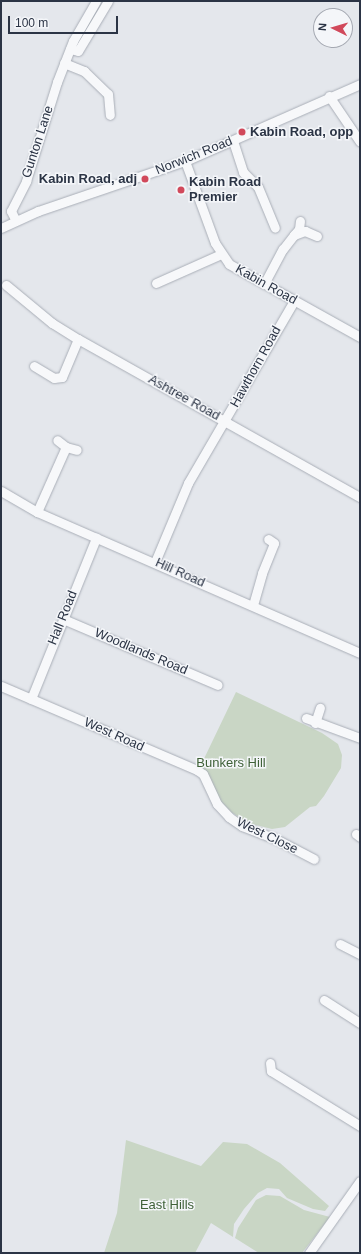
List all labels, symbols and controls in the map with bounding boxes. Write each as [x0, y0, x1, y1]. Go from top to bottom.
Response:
scale bar [10, 8, 120, 34]
north arrow [313, 8, 353, 48]
text: 100 m [15, 16, 48, 30]
text: N [316, 23, 328, 32]
street label: Gunton Lane [19, 104, 57, 180]
place label: Kabin Road, opp [250, 124, 353, 140]
marker: Kabin Road, opp [237, 127, 247, 137]
street label: Norwich Road [153, 133, 235, 179]
place label: Kabin Road, adj [39, 171, 137, 187]
marker: Kabin Road, adj [140, 174, 150, 184]
place label: Kabin Road Premier [189, 175, 261, 206]
marker: Kabin Road Premier [176, 185, 186, 195]
street label: Kabin Road [233, 262, 299, 308]
street label: Hawthorn Road [227, 324, 285, 410]
street label: Ashtree Road [145, 372, 223, 424]
street label: Hill Road [153, 555, 207, 591]
street label: Hall Road [45, 589, 81, 647]
street label: Woodlands Road [92, 625, 190, 679]
street label: West Road [82, 715, 146, 755]
park label: Bunkers Hill [196, 755, 266, 771]
street label: West Close [234, 814, 300, 858]
park label: East Hills [140, 1197, 194, 1213]

